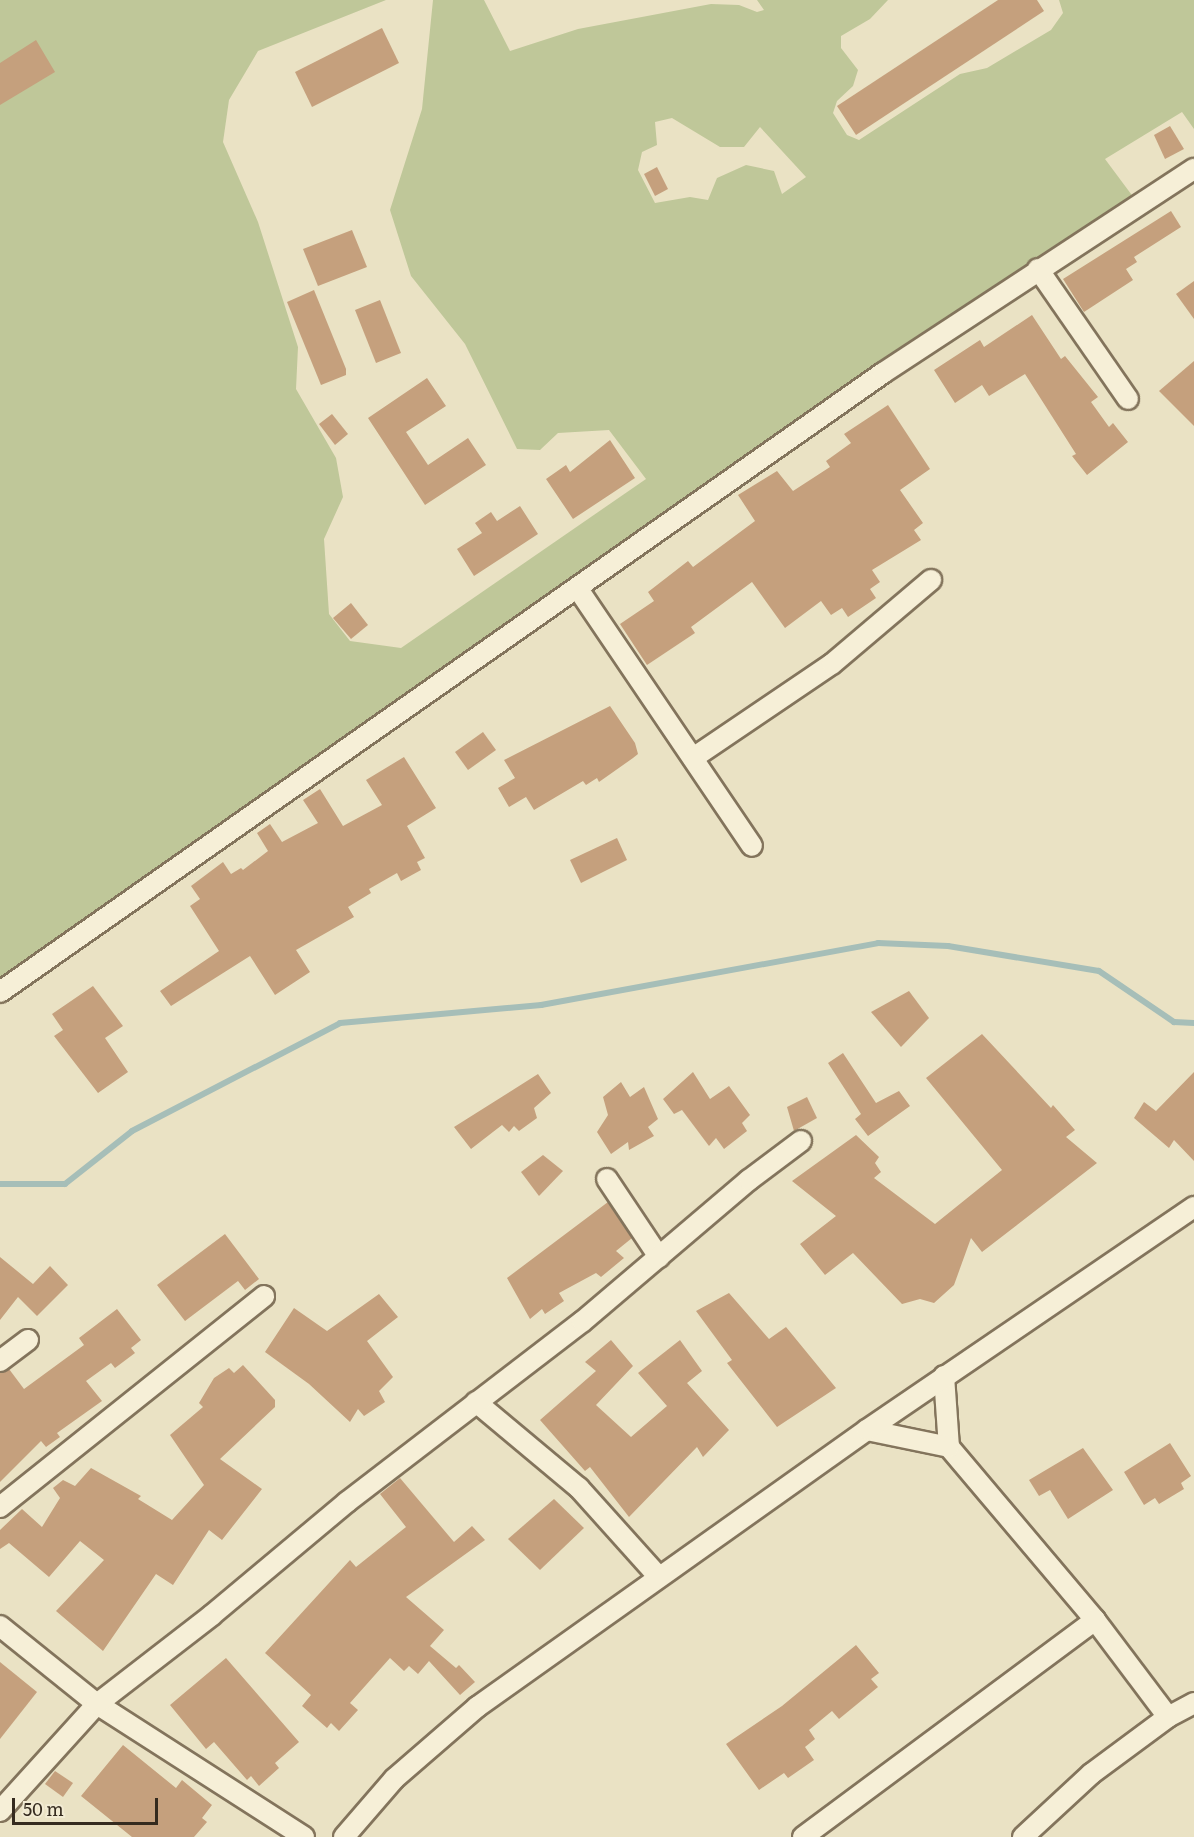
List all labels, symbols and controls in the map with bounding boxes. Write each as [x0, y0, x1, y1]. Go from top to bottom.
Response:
scale bar [15, 1786, 160, 1824]
text: 50 m [23, 1795, 64, 1822]

